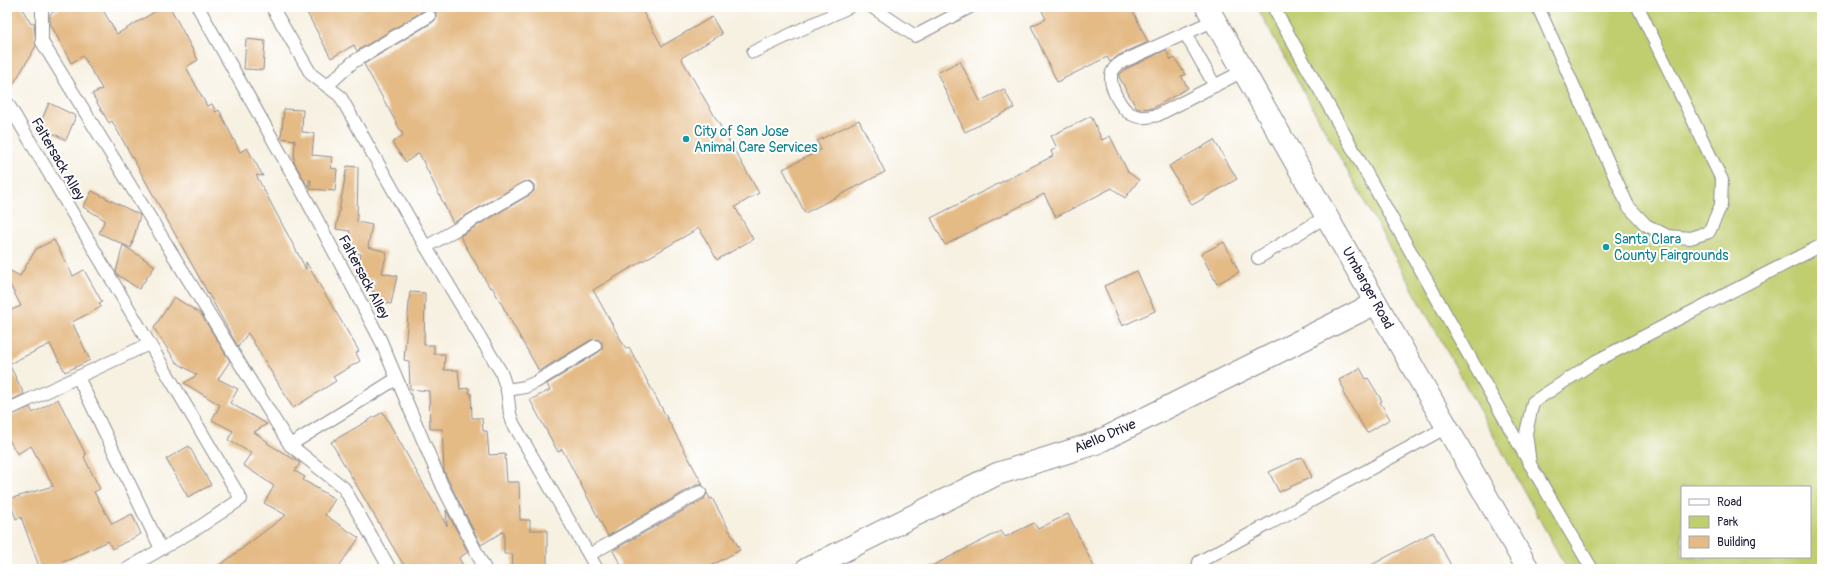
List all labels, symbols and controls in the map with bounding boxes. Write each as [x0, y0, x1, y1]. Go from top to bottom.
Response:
street label: Faltersack Alley [28, 115, 88, 203]
place label: City of San Jose Animal Care Services [694, 123, 818, 156]
marker: City of San Jose Animal Care Services [681, 134, 691, 144]
place label: Santa Clara County Fairgrounds [1614, 231, 1729, 264]
street label: Faltersack Alley [335, 232, 393, 322]
marker: Santa Clara County Fairgrounds [1601, 242, 1611, 252]
street label: Umbarger Road [1338, 244, 1398, 332]
street label: Aiello Drive [1071, 415, 1139, 457]
legend [1681, 486, 1811, 558]
text: Road [1717, 495, 1742, 510]
text: Park [1717, 515, 1738, 530]
text: Building [1717, 535, 1756, 550]

